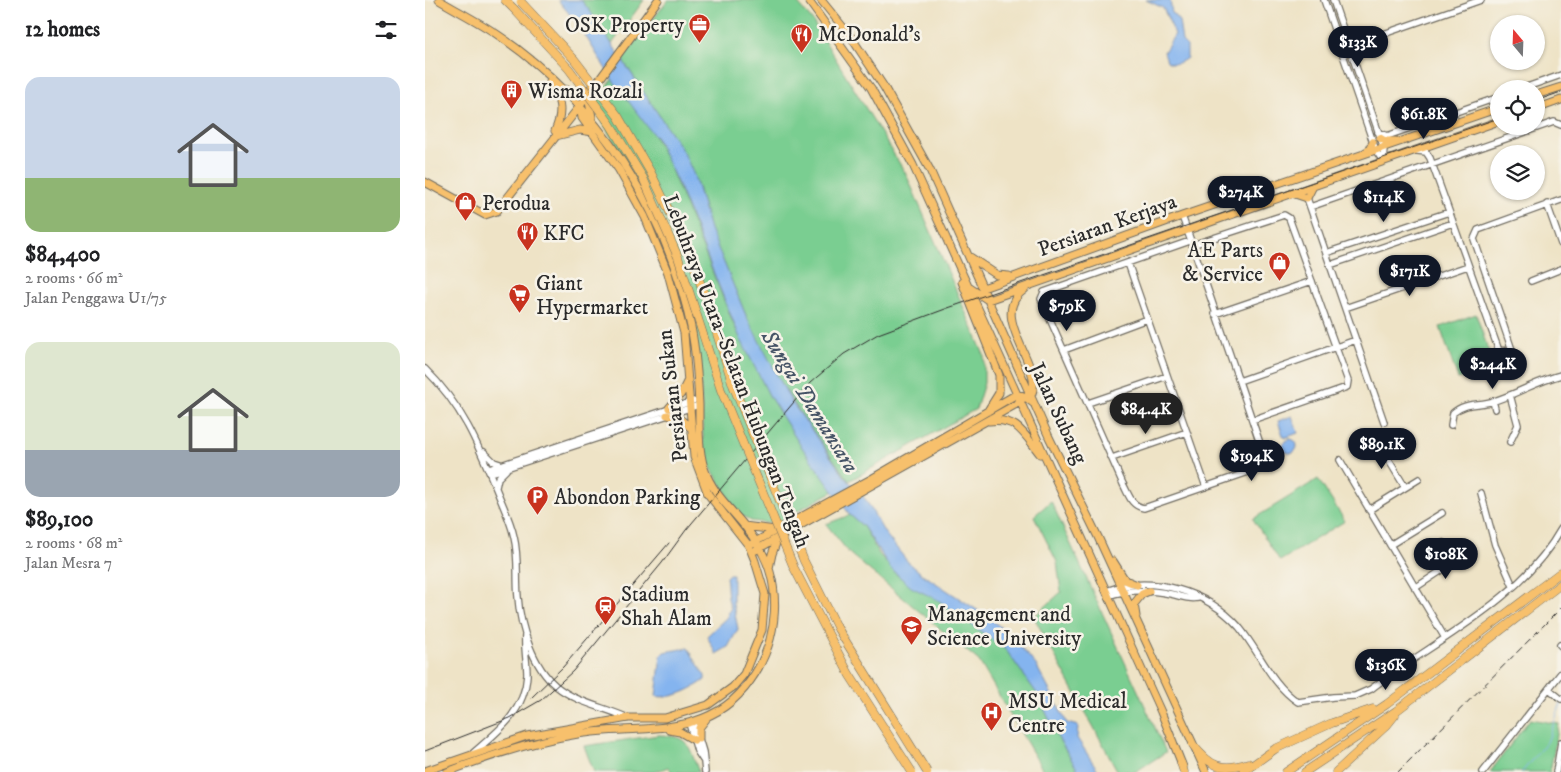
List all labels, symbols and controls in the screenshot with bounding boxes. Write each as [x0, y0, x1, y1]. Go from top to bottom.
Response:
place label: OSK Property [565, 13, 685, 39]
office icon: OSK Property [688, 13, 712, 44]
north arrow [1490, 15, 1545, 70]
map controls [1490, 15, 1545, 200]
icon: filters [372, 16, 400, 44]
text: 12 homes [25, 17, 100, 43]
restaurant icon: McDonald's [790, 22, 814, 53]
place label: McDonald's [818, 22, 921, 48]
pin: $133K [1323, 26, 1393, 68]
text: $133K [1339, 32, 1377, 52]
building icon: Wisma Rozali [500, 79, 524, 110]
place label: Wisma Rozali [527, 79, 643, 105]
button: locate [1490, 80, 1545, 135]
pin: $61.8K [1383, 98, 1465, 140]
text: $61.8K [1401, 104, 1447, 124]
icon: home [168, 110, 258, 200]
button: layers [1490, 145, 1545, 200]
pin: $274K [1206, 176, 1276, 218]
pin: $114K [1349, 180, 1419, 223]
text: $274K [1219, 182, 1263, 202]
text: $114K [1364, 187, 1404, 207]
street label: Persiaran Kerjaya [1034, 189, 1180, 263]
shop icon: Perodua [454, 191, 478, 222]
place label: Perodua [482, 191, 550, 217]
street label: Lebuhraya Utara–Selatan Hubungan Tengah [656, 191, 816, 552]
restaurant icon: KFC [515, 221, 539, 252]
place label: KFC [543, 221, 585, 247]
place label: AE Parts & Service [1182, 238, 1263, 288]
text: $84,400 [25, 242, 100, 268]
shop icon: AE Parts & Service [1267, 250, 1291, 281]
pin: $171K [1375, 254, 1445, 297]
text: $171K [1390, 261, 1430, 281]
text: 2 rooms · 66 m² [25, 268, 123, 288]
place label: Giant Hypermarket [536, 271, 649, 321]
supermarket icon: Giant Hypermarket [508, 283, 532, 314]
text: Jalan Penggawa U1/75 [25, 288, 167, 308]
pin: $79K [1037, 290, 1097, 332]
text: $79K [1049, 296, 1085, 316]
water label: Sungai Damansara [754, 324, 865, 478]
street label: Persiaran Sukan [652, 328, 694, 464]
pin: $244K [1458, 348, 1528, 390]
text: $244K [1470, 354, 1516, 374]
street label: Jalan Subang [1023, 357, 1093, 469]
icon: home [168, 375, 258, 465]
pin: $84.4K [1105, 392, 1187, 435]
text: $84.4K [1121, 399, 1171, 419]
pin: $89.1K [1341, 428, 1423, 470]
text: $89.1K [1359, 434, 1405, 454]
pin: $194K [1217, 440, 1287, 482]
text: $194K [1231, 446, 1274, 466]
parking icon: Abondon Parking [526, 485, 550, 516]
place label: Abondon Parking [554, 485, 701, 511]
text: $89,100 [25, 507, 93, 533]
text: 2 rooms · 68 m² [25, 533, 122, 553]
pin: $108K [1411, 538, 1481, 580]
text: $108K [1425, 544, 1467, 564]
text: Jalan Mesra 7 [25, 553, 112, 573]
place label: Stadium Shah Alam [621, 582, 712, 632]
station icon: Stadium Shah Alam [593, 594, 617, 625]
place label: Management and Science University [927, 602, 1082, 652]
school or university icon: Management and Science University [899, 614, 923, 645]
pin: $136K [1351, 648, 1421, 691]
text: $136K [1366, 655, 1406, 675]
place label: MSU Medical Centre [1008, 689, 1127, 739]
hospital icon: MSU Medical Centre [980, 701, 1004, 732]

